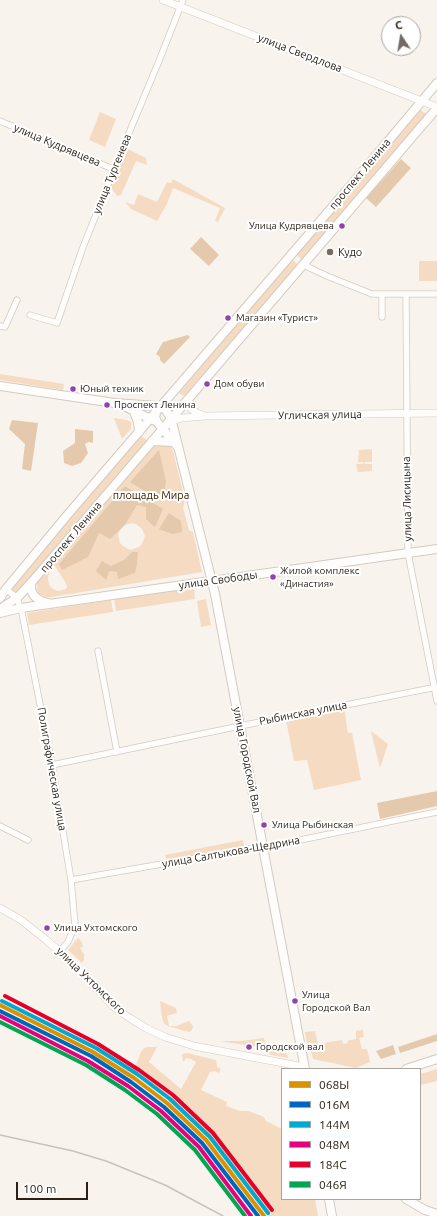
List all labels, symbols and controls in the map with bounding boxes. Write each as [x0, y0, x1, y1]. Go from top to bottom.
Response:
north arrow [381, 16, 421, 56]
text: С [394, 19, 403, 32]
street label: улица Свердлова [256, 31, 344, 75]
street label: улица Кудрявцева [12, 121, 102, 169]
street label: улица Тургенева [90, 132, 134, 216]
street label: проспект Ленина [327, 136, 393, 212]
place label: Улица Кудрявцева [249, 220, 334, 232]
marker: Улица Кудрявцева [337, 221, 347, 231]
place label: Кудо [338, 245, 362, 259]
marker: Кудо [325, 247, 335, 257]
place label: Магазин «Турист» [236, 312, 318, 324]
marker: Магазин «Турист» [223, 313, 233, 323]
place label: Дом обуви [214, 378, 264, 390]
marker: Дом обуви [202, 379, 212, 389]
place label: Юный техник [80, 383, 144, 395]
marker: Юный техник [68, 384, 78, 394]
place label: Проспект Ленина [114, 399, 196, 411]
marker: Проспект Ленина [102, 400, 112, 410]
street label: Угличская улица [278, 408, 362, 422]
street label: улица Лисицына [400, 456, 414, 542]
park label: площадь Мира [113, 488, 189, 502]
street label: проспект Ленина [38, 499, 104, 575]
place label: Жилой комплекс «Династия» [280, 565, 359, 588]
street label: улица Свободы [178, 568, 258, 592]
marker: Жилой комплекс «Династия» [268, 572, 278, 582]
street label: Рыбинская улица [258, 698, 348, 728]
street label: Полиграфическая улица [35, 706, 69, 832]
street label: улица Городской Вал [230, 706, 264, 814]
place label: Улица Рыбинская [272, 819, 353, 831]
marker: Улица Рыбинская [259, 820, 269, 830]
street label: улица Салтыкова-Щедрина [161, 833, 301, 871]
place label: Улица Ухтомского [54, 922, 138, 934]
marker: Улица Ухтомского [42, 923, 52, 933]
street label: улица Ухтомского [53, 944, 129, 1018]
place label: Улица Городской Вал [302, 989, 370, 1012]
marker: Улица Городской Вал [290, 996, 300, 1006]
place label: Городской вал [256, 1041, 324, 1053]
marker: Городской вал [244, 1042, 254, 1052]
legend [281, 1068, 421, 1200]
text: 068Ы [319, 1078, 349, 1091]
text: 016М [319, 1098, 350, 1111]
text: 144М [319, 1118, 350, 1131]
text: 048М [319, 1138, 350, 1151]
text: 184С [319, 1158, 347, 1171]
scale bar [18, 1174, 90, 1200]
text: 046Я [319, 1178, 347, 1191]
text: 100 m [23, 1182, 56, 1195]

